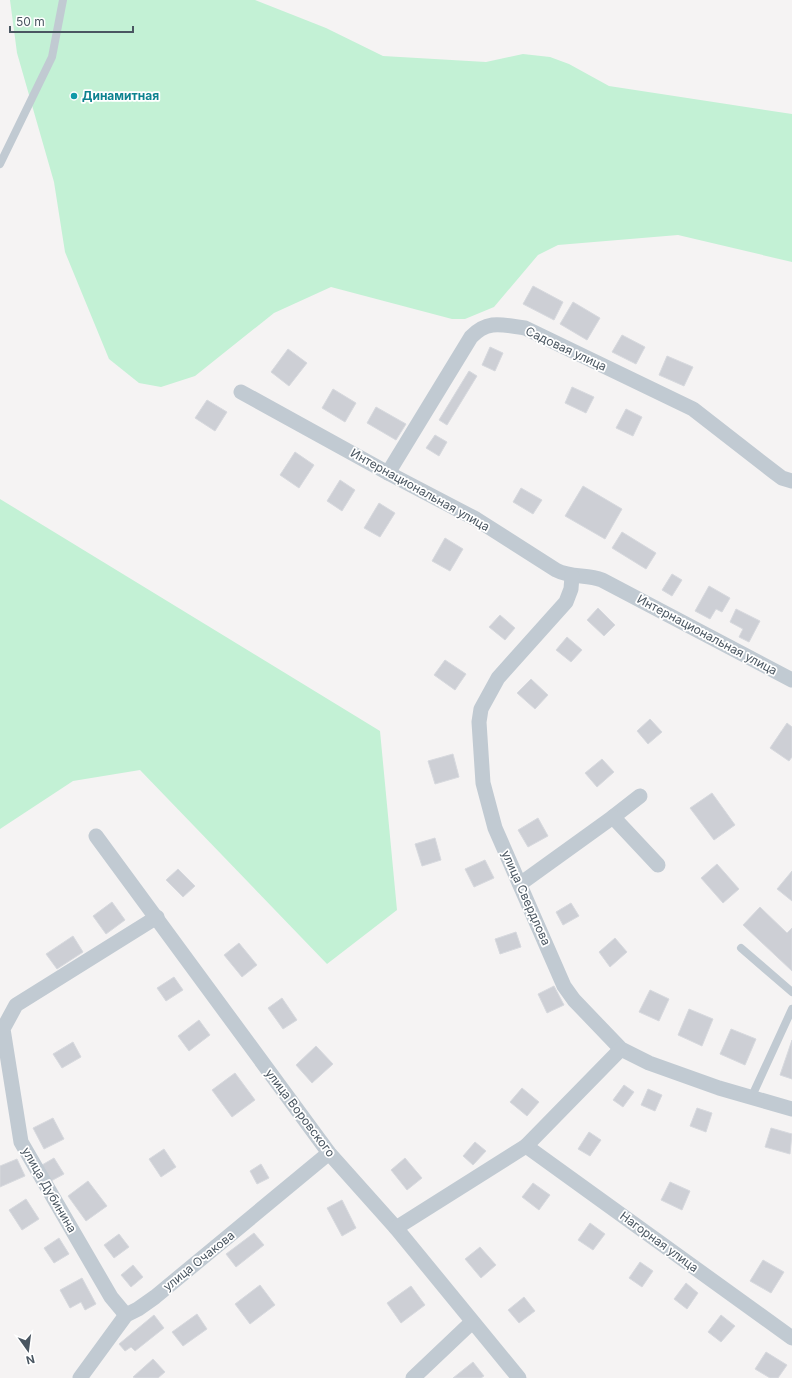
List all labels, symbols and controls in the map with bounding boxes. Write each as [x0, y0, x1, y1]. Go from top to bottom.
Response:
scale bar [10, 8, 133, 34]
text: 50 m [16, 14, 45, 29]
place label: Динамитная [82, 88, 159, 103]
marker: Динамитная [69, 91, 79, 101]
street label: Садовая улица [523, 323, 609, 374]
street label: Интернациональная улица [348, 445, 492, 534]
street label: Интернациональная улица [635, 591, 780, 678]
street label: улица Свердлова [499, 848, 554, 948]
street label: улица Воровского [262, 1066, 338, 1160]
street label: улица Дубинина [19, 1144, 80, 1235]
street label: Нагорная улица [617, 1208, 701, 1275]
street label: улица Очакова [160, 1227, 237, 1294]
north arrow [8, 1330, 48, 1370]
text: N [25, 1352, 36, 1368]

